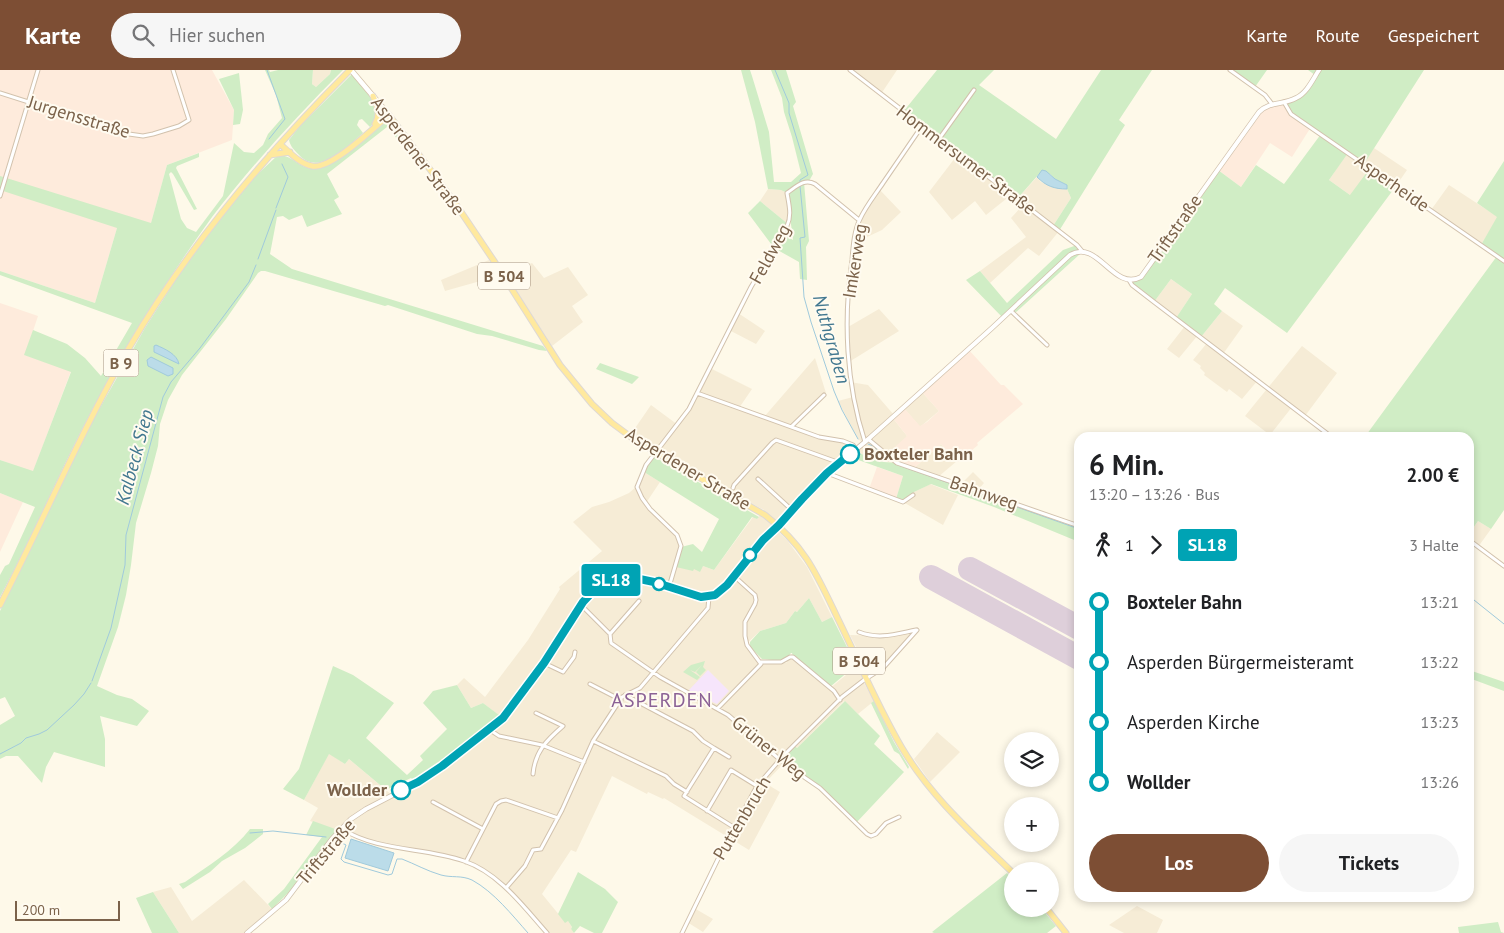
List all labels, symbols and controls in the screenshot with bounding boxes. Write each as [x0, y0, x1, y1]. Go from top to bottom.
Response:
search box [111, 13, 461, 58]
text: Karte [25, 20, 81, 51]
icon: search [129, 21, 157, 49]
text: Hier suchen [169, 23, 265, 47]
text: Karte [1246, 24, 1287, 47]
text: Route [1315, 24, 1360, 47]
text: Gespeichert [1388, 24, 1479, 47]
street label: Jurgensstraße [24, 90, 133, 143]
street label: Asperdener Straße [366, 92, 470, 219]
street label: Hommersumer Straße [892, 100, 1041, 220]
street label: Asperheide [1351, 149, 1434, 217]
street label: Triftstraße [1142, 190, 1207, 268]
street label: Feldweg [744, 220, 795, 288]
street label: Imkerweg [837, 222, 872, 300]
road number: B 504 [478, 262, 530, 290]
water label: Nuthgraben [808, 292, 856, 386]
road number: B 9 [104, 350, 138, 376]
water label: Kalbeck Siep [110, 406, 158, 507]
street label: Asperdener Straße [621, 422, 755, 515]
place label: Boxteler Bahn [864, 442, 973, 465]
marker: Boxteler Bahn [840, 444, 860, 464]
text: 6 Min. [1089, 446, 1164, 483]
text: 2.00 € [1406, 463, 1459, 487]
street label: Bahnweg [947, 470, 1021, 515]
text: 13:20 – 13:26 · Bus [1089, 484, 1220, 504]
icon: walk [1089, 531, 1117, 559]
icon: forward [1142, 531, 1170, 559]
text: SL18 [1188, 533, 1227, 556]
text: 1 [1125, 535, 1134, 555]
text: 3 Halte [1409, 535, 1459, 555]
unlabelled marker [743, 548, 757, 562]
line badge: SL18 [576, 564, 646, 596]
text: SL18 [591, 568, 631, 591]
unlabelled marker [652, 577, 666, 591]
text: Boxteler Bahn [1127, 590, 1242, 614]
text: 13:21 [1421, 592, 1459, 612]
road number: B 504 [833, 648, 885, 674]
text: Asperden Bürgermeisteramt [1127, 650, 1354, 674]
text: 13:22 [1421, 652, 1459, 672]
district label: ASPERDEN [611, 687, 713, 713]
text: Asperden Kirche [1127, 710, 1260, 734]
street label: Grüner Weg [727, 711, 811, 785]
text: 13:23 [1421, 712, 1459, 732]
map controls [1004, 732, 1059, 917]
button: layers [1004, 732, 1059, 787]
text: Wollder [1127, 770, 1190, 794]
street label: Puttenbruch [708, 772, 776, 864]
text: 13:26 [1421, 772, 1459, 792]
place label: Wollder [327, 778, 388, 801]
marker: Wollder [391, 780, 411, 800]
button: + [1004, 797, 1059, 852]
street label: Triftstraße [291, 814, 360, 889]
button: Los [1089, 834, 1269, 892]
button: Tickets [1279, 834, 1459, 892]
button: − [1004, 862, 1059, 917]
scale bar [15, 898, 120, 921]
text: 200 m [22, 901, 60, 919]

